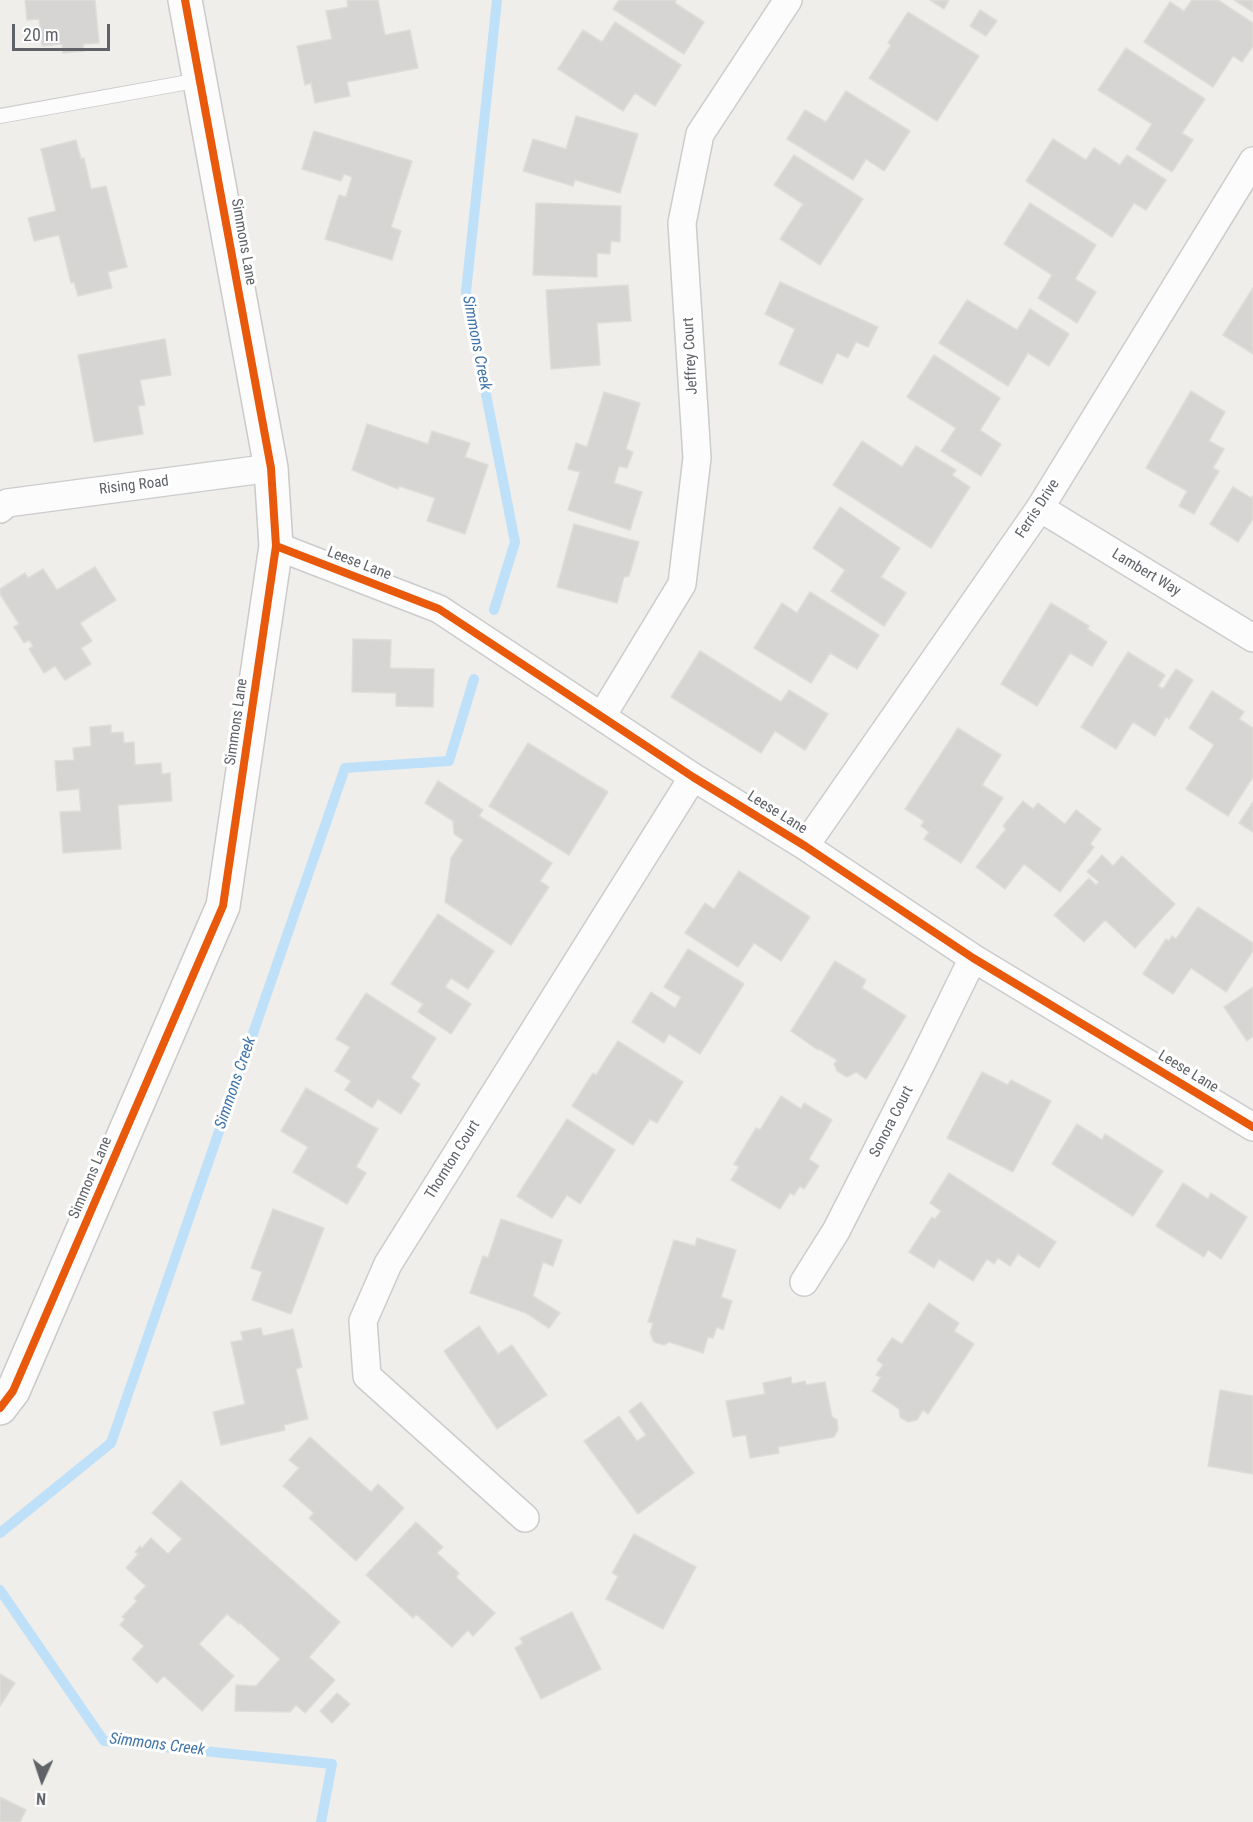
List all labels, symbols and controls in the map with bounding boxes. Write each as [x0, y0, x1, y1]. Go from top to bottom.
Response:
scale bar [15, 12, 112, 50]
text: 20 m [23, 24, 58, 45]
street label: Simmons Lane [227, 197, 259, 287]
water label: Simmons Creek [457, 294, 495, 392]
street label: Jeffrey Court [680, 317, 702, 395]
street label: Rising Road [98, 473, 170, 499]
street label: Ferris Drive [1012, 476, 1064, 542]
street label: Leese Lane [324, 544, 394, 584]
street label: Lambert Way [1108, 545, 1184, 601]
street label: Simmons Lane [222, 677, 252, 767]
street label: Leese Lane [744, 788, 810, 838]
water label: Simmons Creek [211, 1035, 261, 1131]
street label: Leese Lane [1155, 1047, 1221, 1097]
street label: Sonora Court [866, 1083, 918, 1161]
street label: Thornton Court [422, 1117, 484, 1203]
street label: Simmons Lane [66, 1134, 116, 1222]
water label: Simmons Creek [108, 1730, 206, 1760]
north arrow [12, 1750, 72, 1810]
text: N [36, 1789, 46, 1808]

